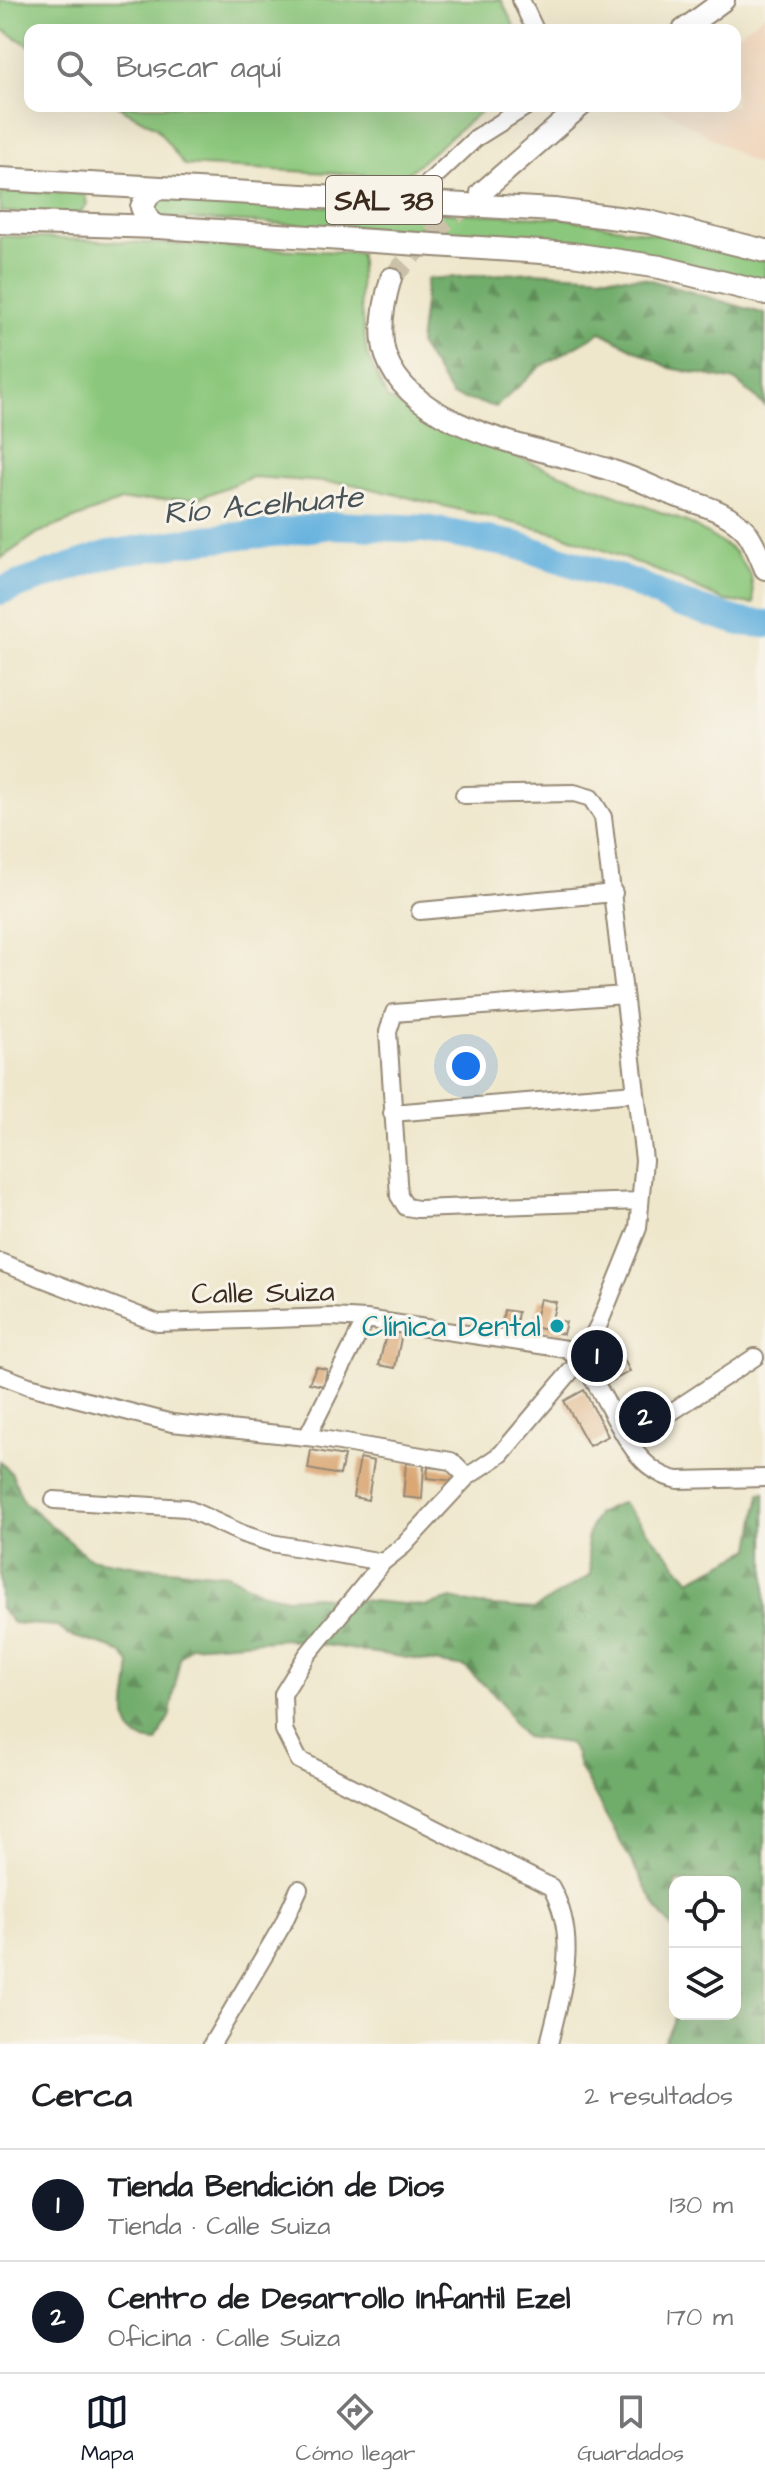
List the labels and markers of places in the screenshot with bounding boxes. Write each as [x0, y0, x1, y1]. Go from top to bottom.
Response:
place label: Clínica Dental [362, 1306, 541, 1348]
marker: Clínica Dental [548, 1317, 566, 1335]
pin: 1 [571, 1326, 623, 1386]
pin: 2 [619, 1387, 671, 1447]

